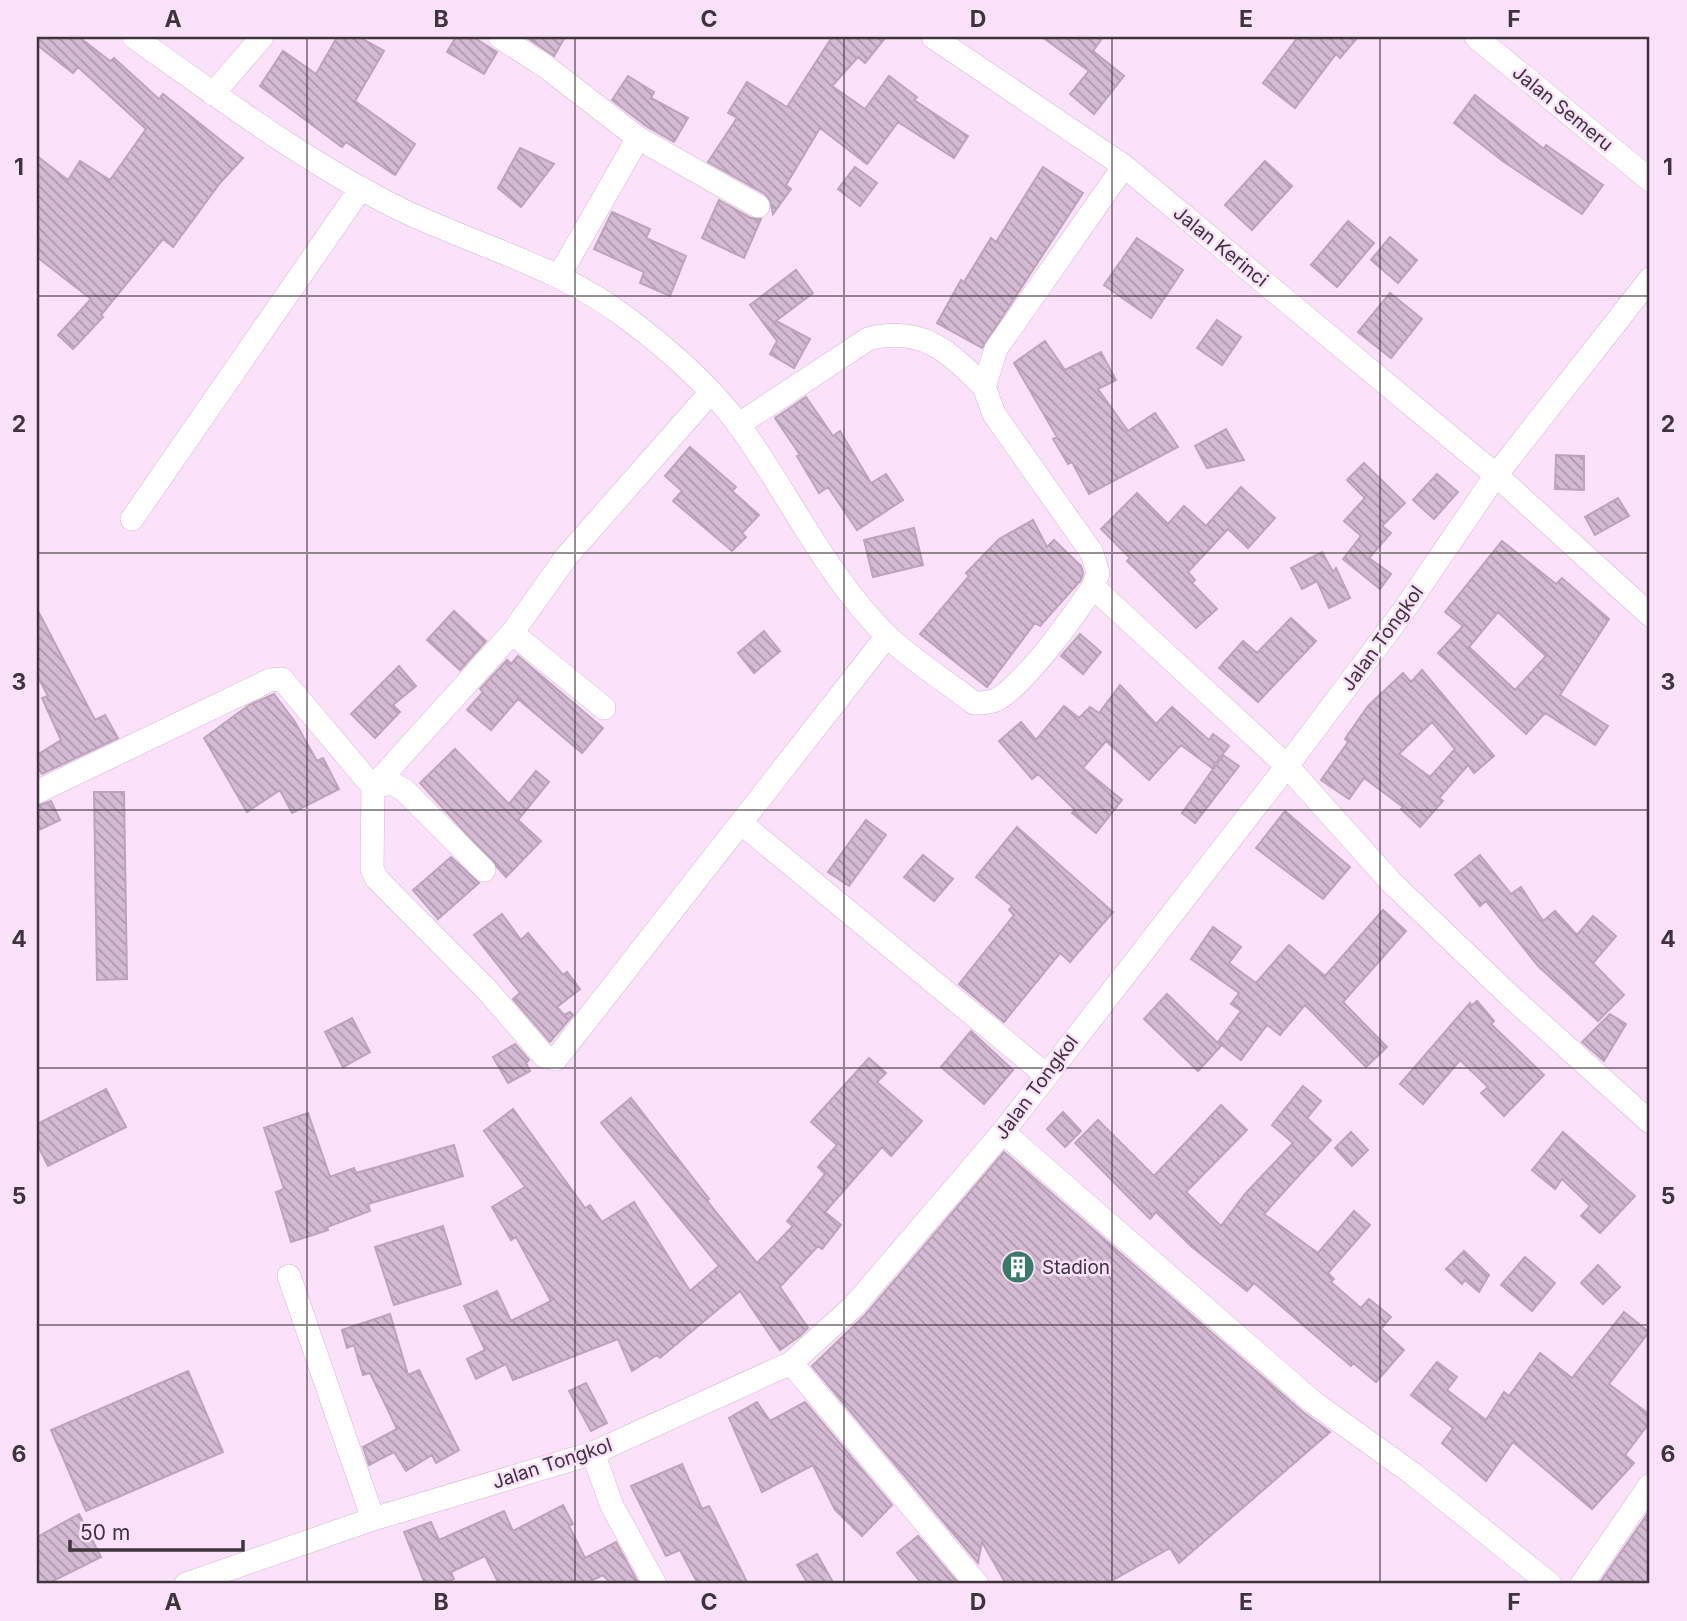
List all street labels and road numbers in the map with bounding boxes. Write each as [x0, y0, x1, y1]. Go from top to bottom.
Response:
street label: Jalan Semeru [1508, 61, 1618, 156]
street label: Jalan Kerinci [1169, 201, 1273, 292]
street label: Jalan Tongkol [1337, 581, 1428, 695]
street label: Jalan Tongkol [990, 1031, 1083, 1144]
street label: Jalan Tongkol [489, 1433, 615, 1494]

